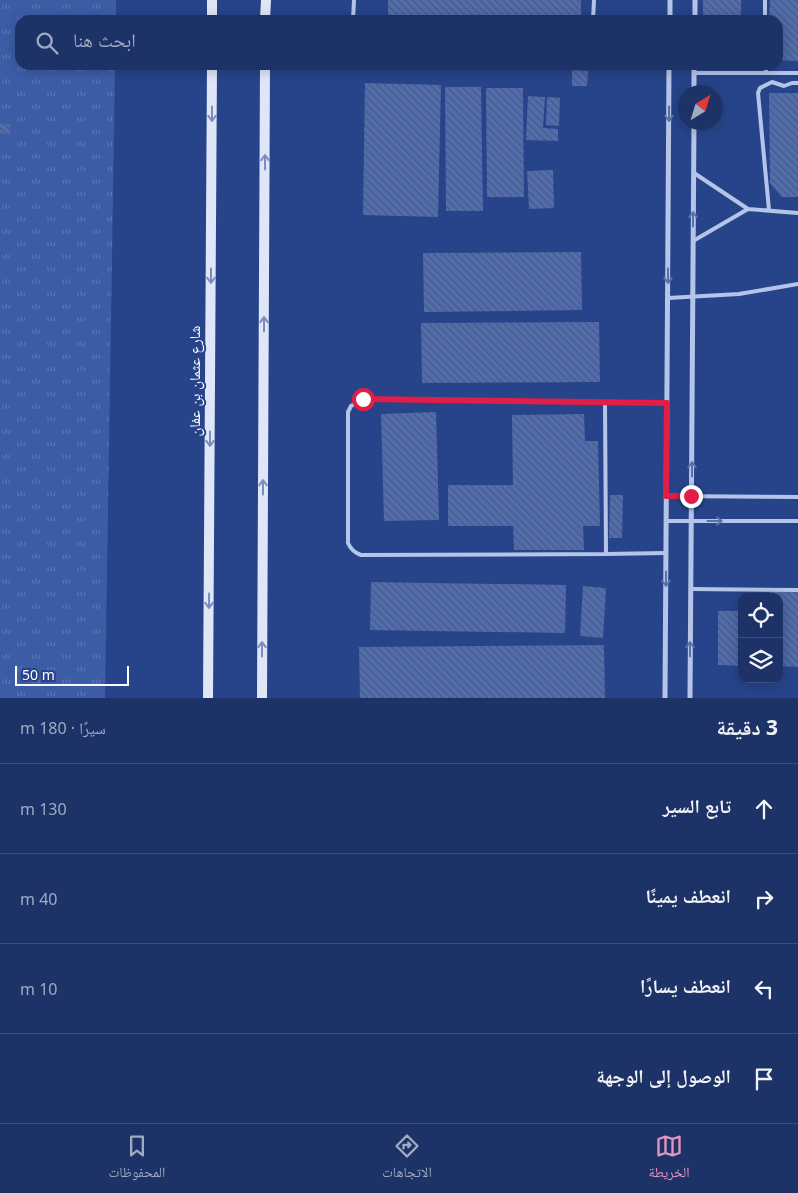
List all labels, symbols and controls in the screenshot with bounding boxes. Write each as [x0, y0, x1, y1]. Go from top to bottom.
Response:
search box [15, 15, 783, 70]
text: ابحث هنا [73, 27, 136, 53]
icon: search [33, 29, 61, 57]
north arrow [678, 85, 723, 130]
one-way arrow [207, 105, 217, 121]
one-way arrow [664, 105, 674, 121]
one-way arrow [260, 154, 270, 170]
one-way arrow [688, 212, 698, 228]
one-way arrow [206, 268, 216, 284]
one-way arrow [663, 268, 673, 284]
one-way arrow [259, 317, 269, 333]
street label: شارع عثمان بن عفان [184, 325, 205, 436]
route start [352, 388, 375, 411]
one-way arrow [205, 430, 215, 446]
one-way arrow [687, 462, 697, 478]
one-way arrow [258, 479, 268, 496]
route end [680, 485, 703, 508]
one-way arrow [706, 516, 723, 526]
one-way arrow [661, 570, 671, 586]
one-way arrow [204, 592, 214, 609]
map controls [738, 593, 783, 683]
button: locate [738, 593, 783, 638]
button: layers [738, 638, 783, 683]
one-way arrow [257, 642, 267, 658]
one-way arrow [685, 642, 695, 658]
scale bar [15, 663, 129, 686]
text: 50 m [22, 665, 55, 684]
text: 3 دقيقة [716, 713, 778, 741]
text: سيرًا · 180 m [20, 717, 106, 739]
text: تابع السير [663, 793, 731, 819]
icon: ahead [750, 795, 778, 823]
text: 130 m [20, 798, 67, 820]
text: انعطف يمينًا [645, 883, 731, 909]
icon: right [750, 885, 778, 913]
text: 40 m [20, 888, 57, 910]
text: انعطف يسارًا [640, 973, 731, 999]
icon: left [750, 975, 778, 1003]
text: 10 m [20, 978, 57, 1000]
text: الوصول إلى الوجهة [596, 1063, 731, 1089]
icon: arrive [750, 1065, 778, 1093]
tab: المحفوظات [108, 1132, 165, 1186]
tab: الاتجاهات [382, 1132, 432, 1186]
tab: الخريطة [648, 1132, 690, 1186]

